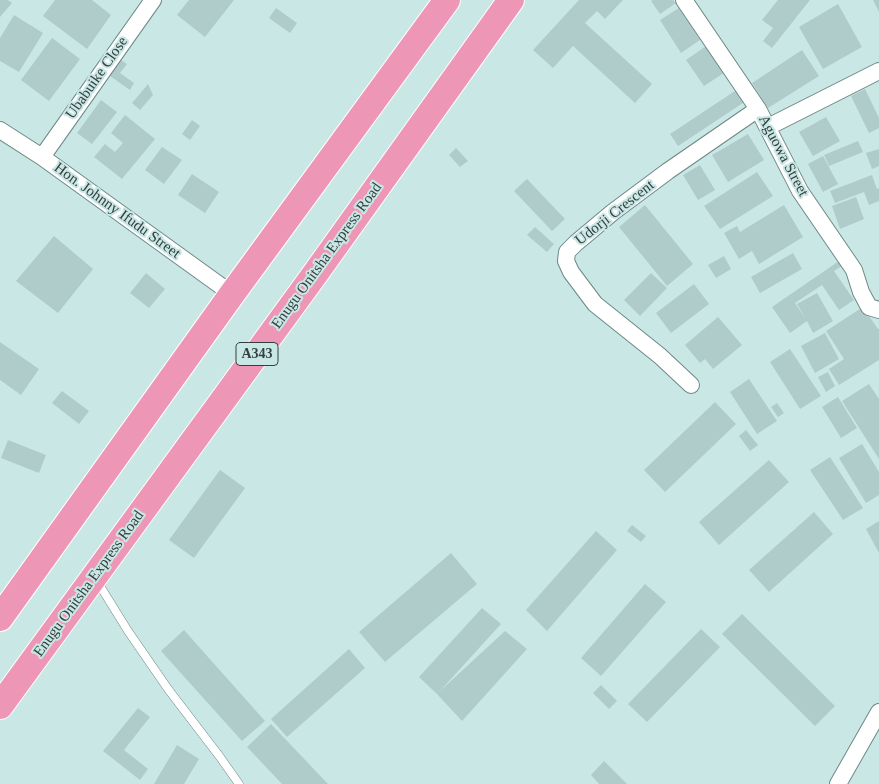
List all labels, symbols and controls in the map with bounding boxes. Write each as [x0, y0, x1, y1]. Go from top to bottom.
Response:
street label: Ubabuike Close [62, 33, 132, 123]
street label: Aguowa Street [754, 112, 812, 200]
street label: Hon. Johnny Ifudu Street [50, 159, 184, 263]
street label: Udorji Crescent [572, 177, 658, 249]
street label: Enugu Onitsha Express Road [268, 179, 386, 333]
road number: A343 [236, 342, 278, 366]
street label: Enugu Onitsha Express Road [30, 507, 148, 661]

